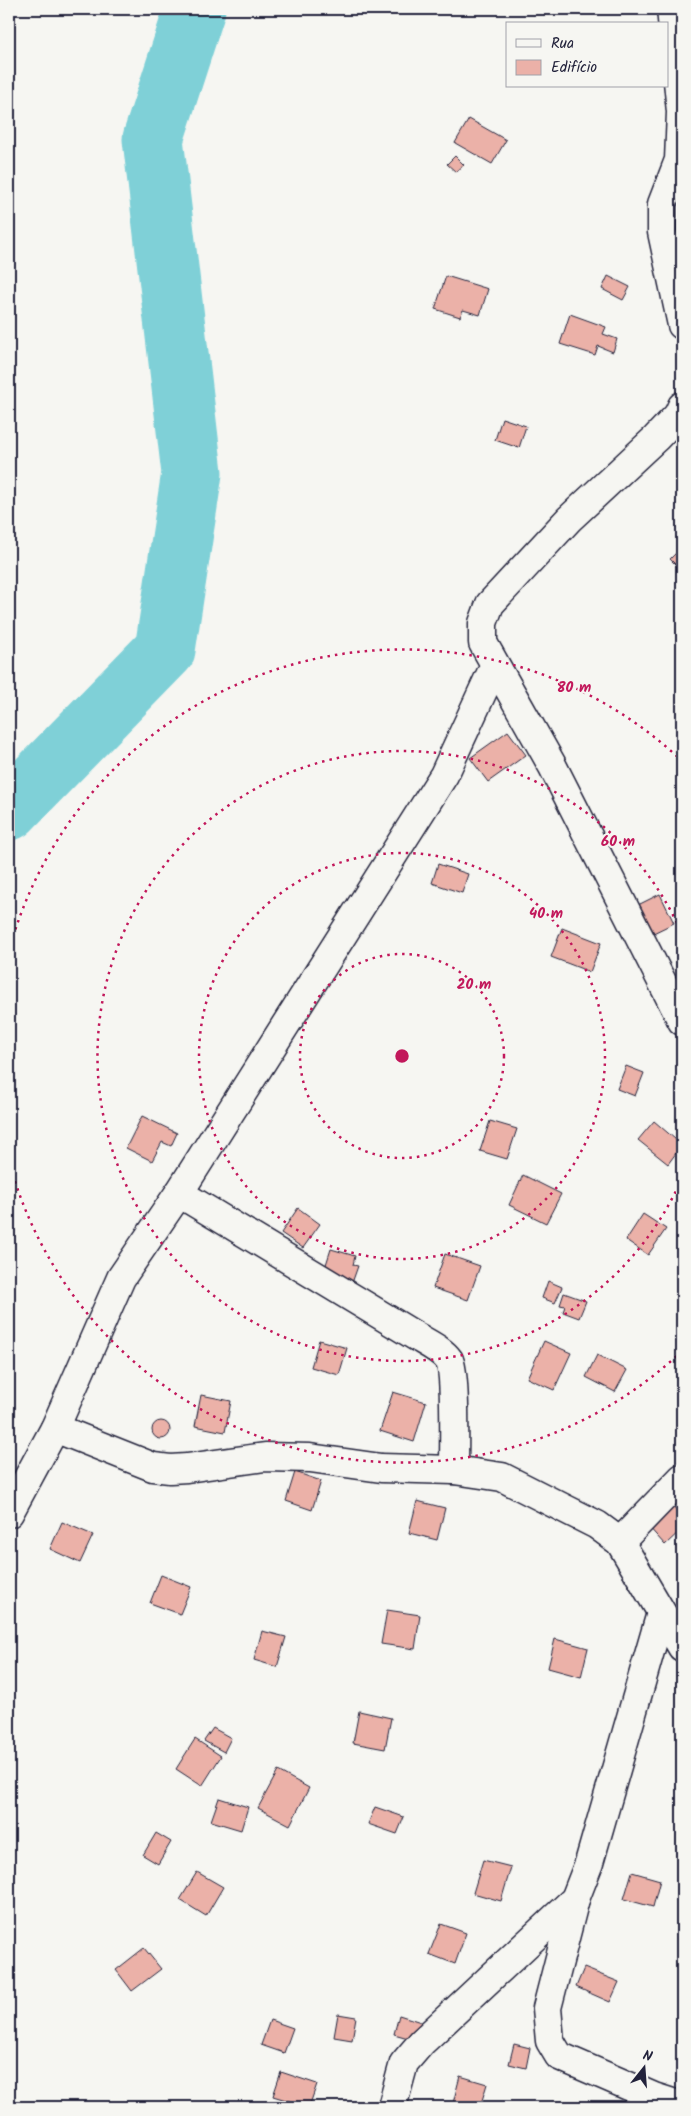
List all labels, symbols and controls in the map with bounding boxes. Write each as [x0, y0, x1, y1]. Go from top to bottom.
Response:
legend [506, 22, 668, 88]
text: Rua [551, 32, 574, 56]
text: Edifício [551, 56, 597, 80]
text: 80 m [557, 676, 591, 700]
text: 60 m [601, 830, 635, 854]
text: 40 m [529, 902, 563, 926]
text: 20 m [457, 973, 491, 997]
centre of rings [393, 1047, 411, 1065]
north arrow [618, 2044, 668, 2094]
text: N [640, 2045, 655, 2068]

